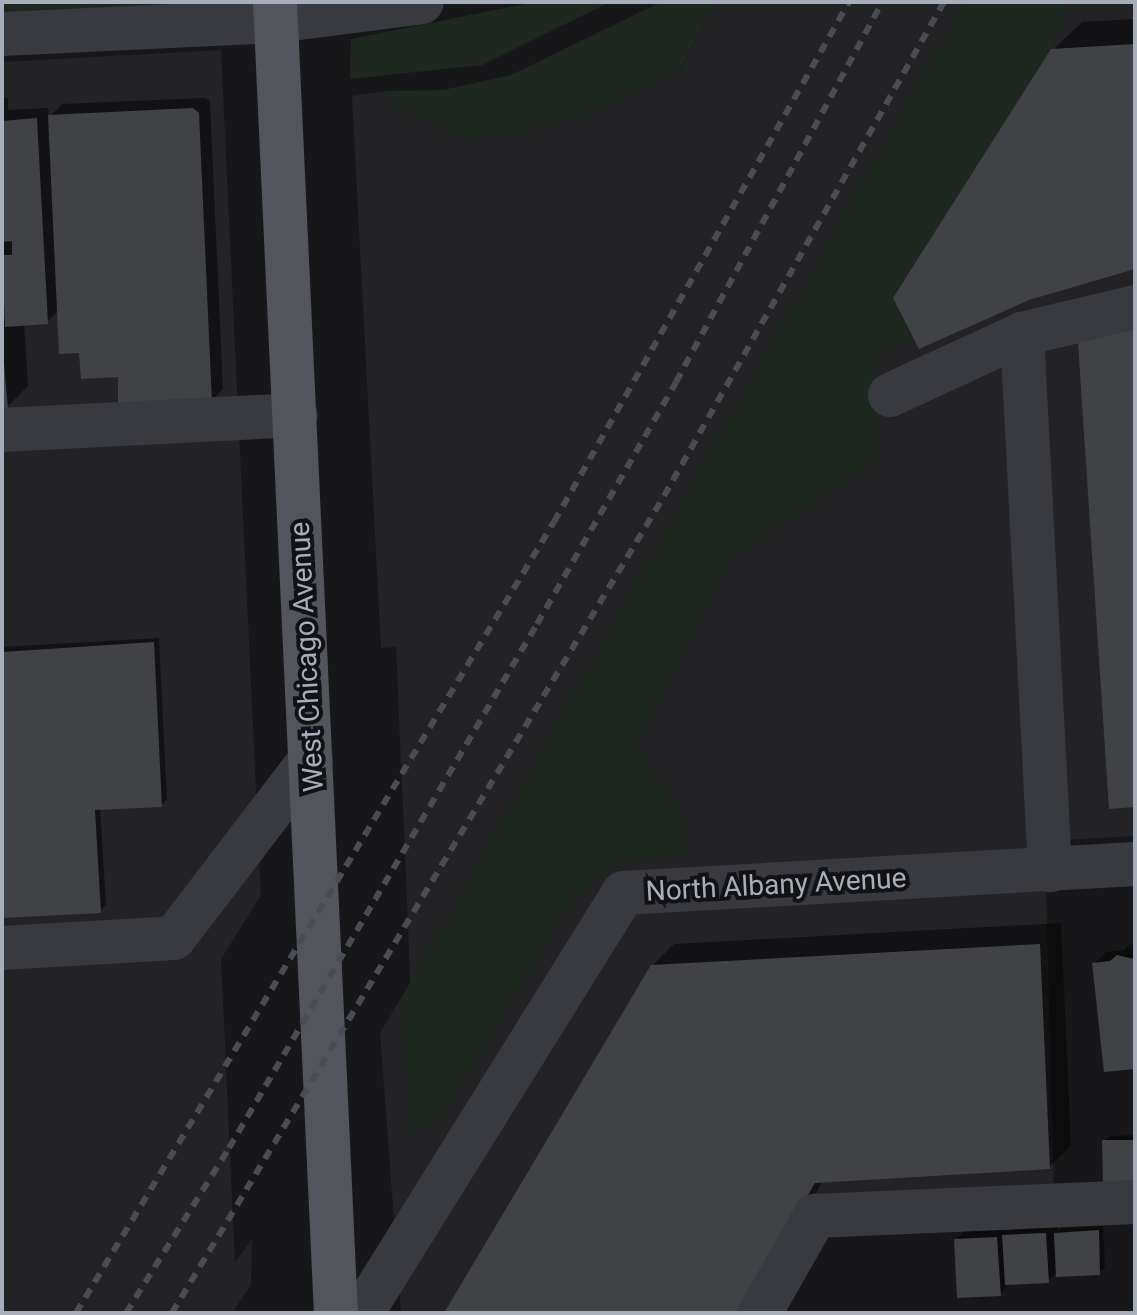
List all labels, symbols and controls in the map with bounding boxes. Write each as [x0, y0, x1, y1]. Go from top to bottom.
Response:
street label: West Chicago Avenue [283, 521, 331, 793]
street label: North Albany Avenue [645, 861, 907, 909]

